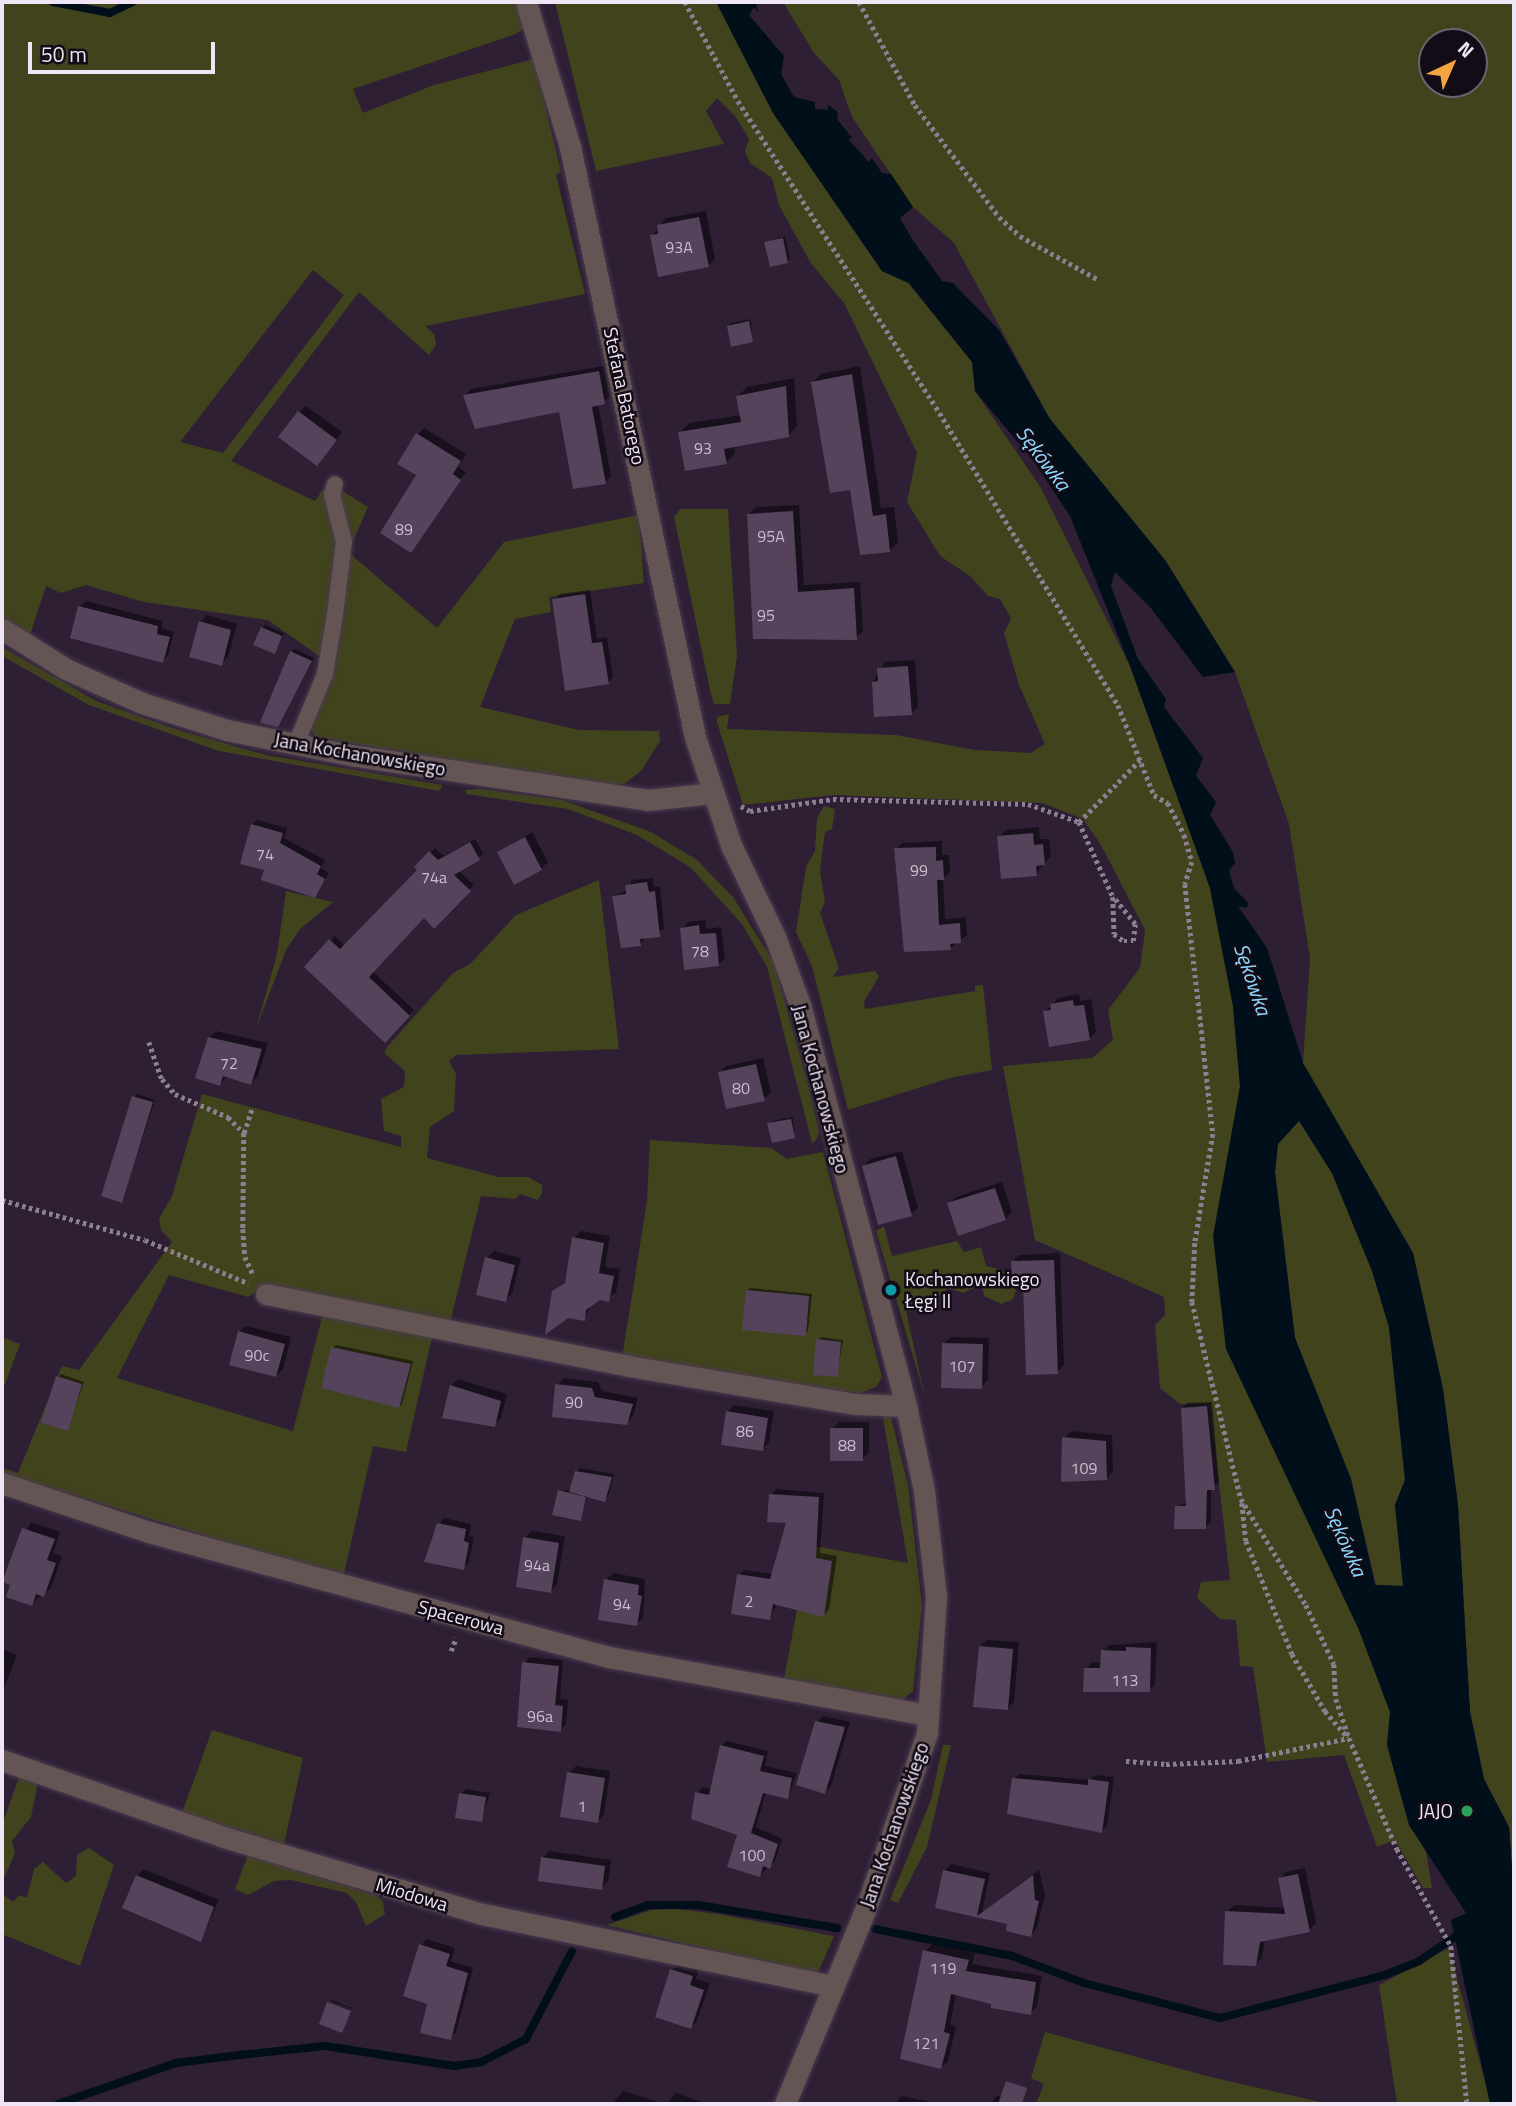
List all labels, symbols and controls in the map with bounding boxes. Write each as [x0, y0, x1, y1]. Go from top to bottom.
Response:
scale bar [32, 28, 219, 72]
north arrow [1418, 28, 1488, 98]
text: N [1452, 34, 1481, 64]
text: 50 m [41, 38, 87, 70]
house number: 93A [665, 237, 693, 257]
street label: Stefana Batorego [599, 325, 651, 467]
water label: Sękówka [1012, 421, 1076, 495]
house number: 93 [694, 438, 712, 458]
house number: 89 [395, 519, 413, 539]
house number: 95A [757, 526, 785, 546]
house number: 95 [757, 605, 775, 625]
street label: Jana Kochanowskiego [273, 728, 447, 780]
house number: 74 [256, 844, 274, 864]
house number: 99 [910, 860, 928, 880]
house number: 74a [421, 867, 447, 887]
water label: Sękówka [1229, 940, 1277, 1018]
house number: 78 [691, 941, 709, 961]
street label: Jana Kochanowskiego [788, 1002, 854, 1176]
house number: 72 [220, 1053, 238, 1073]
house number: 80 [732, 1078, 750, 1098]
place label: Kochanowskiego Łęgi II [905, 1268, 1040, 1312]
marker: Kochanowskiego Łęgi II [883, 1282, 899, 1298]
house number: 90c [245, 1345, 269, 1365]
house number: 107 [949, 1356, 975, 1376]
house number: 90 [565, 1392, 583, 1412]
house number: 86 [736, 1421, 754, 1441]
house number: 88 [838, 1435, 856, 1455]
house number: 109 [1071, 1458, 1097, 1478]
water label: Sękówka [1319, 1502, 1373, 1580]
house number: 94a [524, 1555, 550, 1575]
house number: 2 [745, 1591, 753, 1611]
house number: 94 [613, 1594, 631, 1614]
street label: Spacerowa [416, 1595, 506, 1639]
house number: 113 [1112, 1670, 1138, 1690]
house number: 96a [527, 1706, 553, 1726]
street label: Jana Kochanowskiego [855, 1739, 933, 1911]
house number: 1 [578, 1796, 586, 1816]
place label: JAJO [1418, 1800, 1453, 1822]
marker: JAJO [1459, 1803, 1475, 1819]
house number: 100 [739, 1845, 765, 1865]
street label: Miodowa [373, 1872, 451, 1916]
house number: 119 [930, 1958, 956, 1978]
house number: 121 [913, 2033, 939, 2053]

